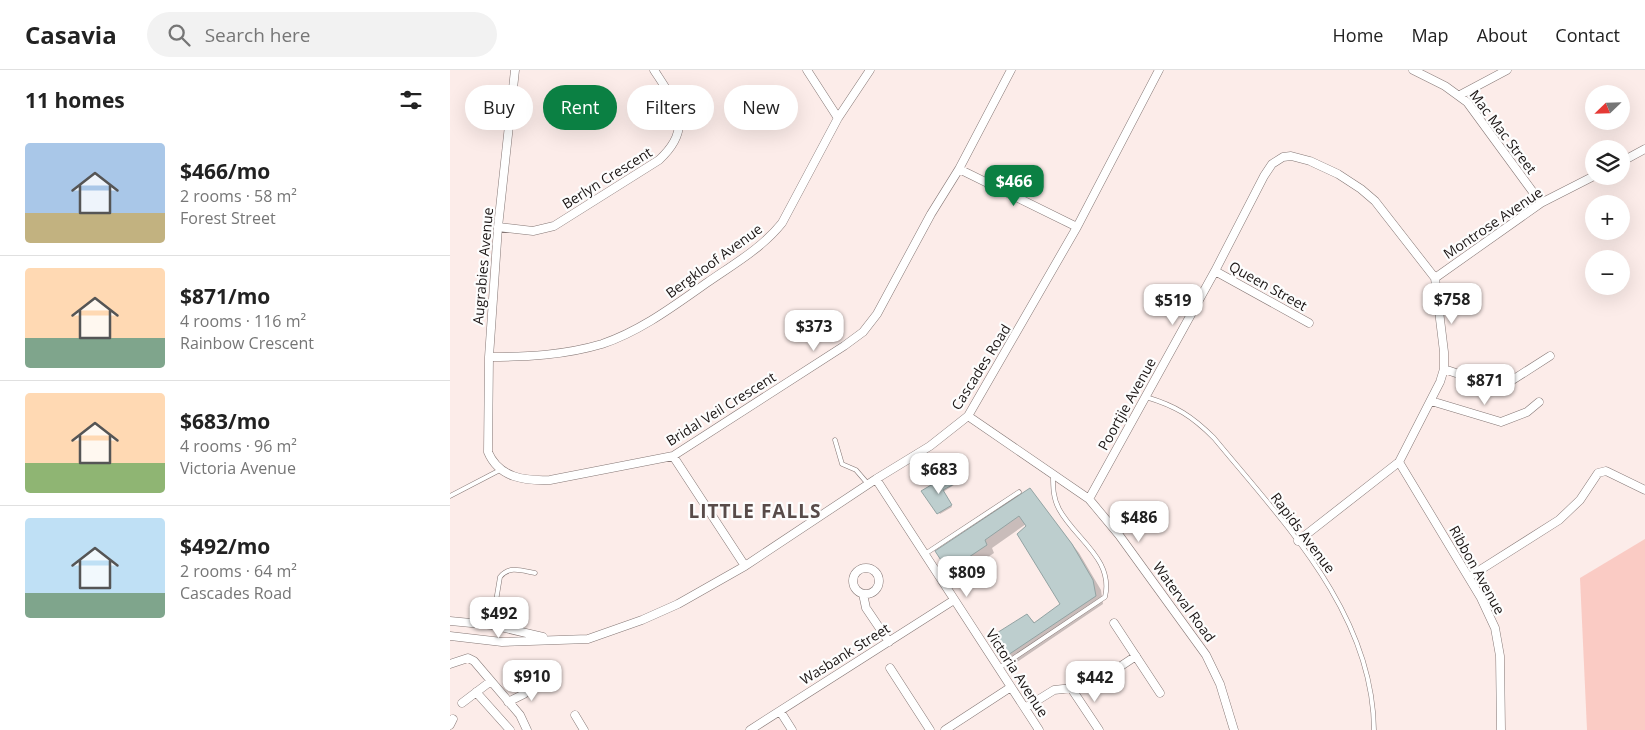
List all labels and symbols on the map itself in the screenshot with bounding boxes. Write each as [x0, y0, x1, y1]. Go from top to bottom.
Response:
north arrow [1585, 85, 1630, 130]
street label: Mac Mac Street [1466, 86, 1541, 178]
street label: Berlyn Crescent [558, 142, 655, 213]
pin: $466 [984, 164, 1044, 207]
street label: Montrose Avenue [1439, 182, 1546, 263]
street label: Augrabies Avenue [468, 206, 497, 325]
street label: Bergkloof Avenue [662, 219, 766, 302]
street label: Queen Street [1226, 256, 1311, 315]
pin: $758 [1422, 282, 1482, 325]
pin: $519 [1143, 284, 1203, 326]
pin: $373 [784, 310, 844, 352]
street label: Cascades Road [947, 320, 1015, 413]
street label: Poortjie Avenue [1093, 354, 1160, 454]
pin: $871 [1455, 364, 1515, 406]
street label: Bridal Veil Crescent [662, 367, 779, 450]
pin: $683 [909, 452, 969, 495]
street label: Rapids Avenue [1267, 489, 1340, 577]
district label: LITTLE FALLS [689, 498, 821, 524]
pin: $486 [1109, 500, 1169, 543]
street label: Ribbon Avenue [1445, 522, 1510, 618]
pin: $809 [937, 556, 997, 598]
street label: Waterval Road [1149, 558, 1220, 646]
pin: $492 [469, 596, 529, 639]
street label: Wasbank Street [796, 618, 893, 689]
street label: Victoria Avenue [982, 625, 1053, 721]
pin: $910 [502, 660, 562, 702]
pin: $442 [1065, 660, 1125, 703]

